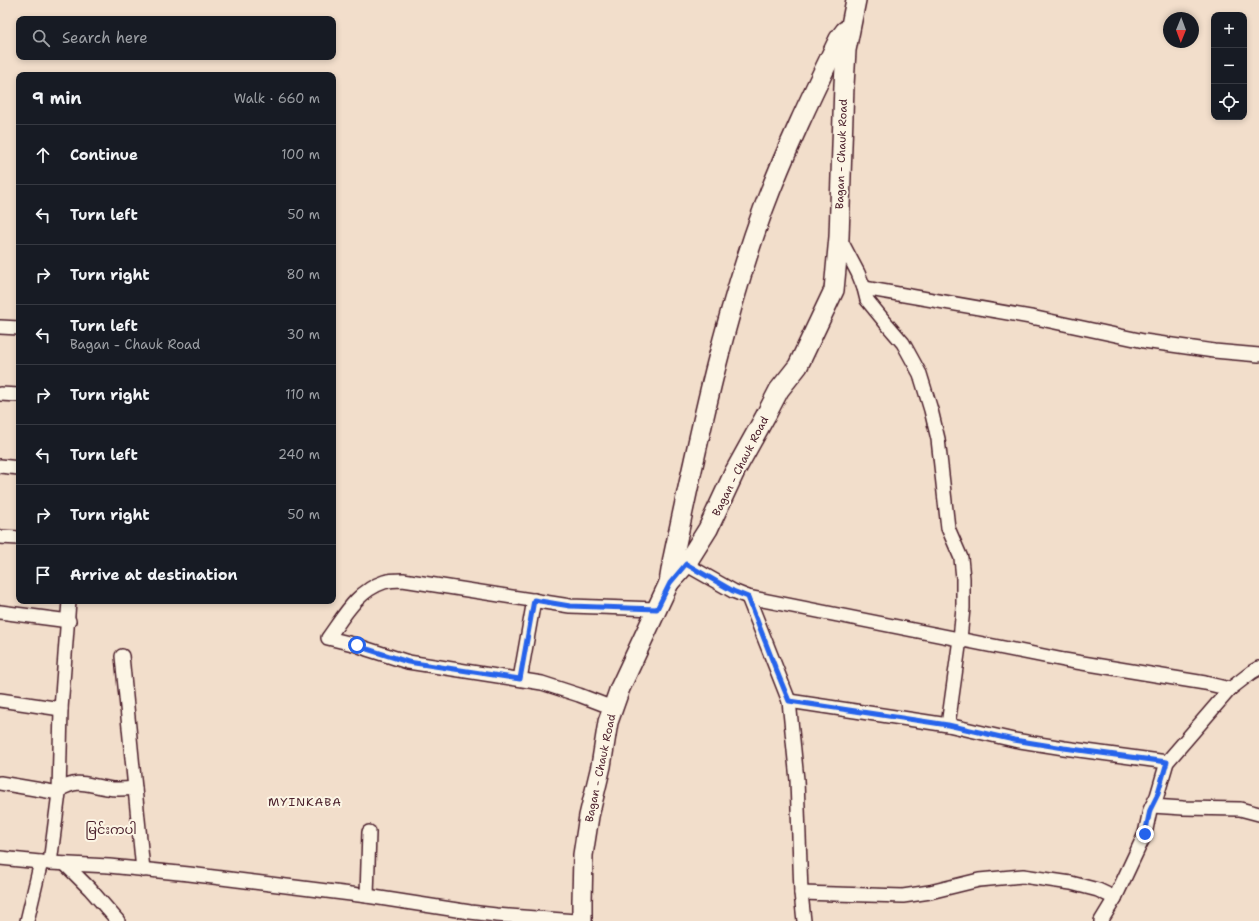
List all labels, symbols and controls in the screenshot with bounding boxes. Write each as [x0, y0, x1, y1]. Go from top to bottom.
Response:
north arrow [1163, 12, 1199, 48]
map controls [1211, 12, 1247, 120]
button: + [1211, 12, 1247, 48]
search box [16, 16, 336, 60]
icon: search [30, 27, 52, 49]
text: Search here [62, 28, 148, 48]
button: − [1211, 48, 1247, 84]
button: locate [1211, 84, 1247, 120]
text: 9 min [32, 87, 82, 109]
text: Walk · 660 m [234, 90, 320, 107]
street label: Bagan - Chauk Road [832, 99, 851, 209]
icon: ahead [32, 144, 54, 166]
text: Continue [70, 145, 138, 165]
text: 100 m [281, 146, 320, 163]
icon: left [32, 204, 54, 226]
text: Turn left [70, 205, 138, 225]
text: 50 m [287, 206, 320, 223]
icon: right [32, 264, 54, 286]
text: Turn right [70, 265, 150, 285]
text: 80 m [286, 266, 320, 283]
text: Turn left [70, 316, 138, 336]
icon: left [32, 324, 54, 346]
text: 30 m [286, 326, 320, 343]
text: Bagan - Chauk Road [70, 336, 200, 353]
icon: right [32, 384, 54, 406]
text: Turn right [70, 385, 150, 405]
text: 110 m [285, 386, 320, 403]
street label: Bagan - Chauk Road [709, 414, 772, 519]
icon: left [32, 444, 54, 466]
text: Turn left [70, 445, 138, 465]
text: 240 m [278, 446, 320, 463]
icon: right [32, 504, 54, 526]
text: Turn right [70, 505, 150, 525]
text: 50 m [287, 506, 320, 523]
icon: arrive [32, 564, 54, 586]
text: Arrive at destination [70, 565, 238, 585]
route start [348, 636, 366, 654]
street label: Bagan - Chauk Road [582, 713, 619, 824]
district label: MYINKABA [268, 794, 342, 810]
district label: မြင်းကပါ [85, 821, 137, 840]
route end [1136, 825, 1154, 843]

